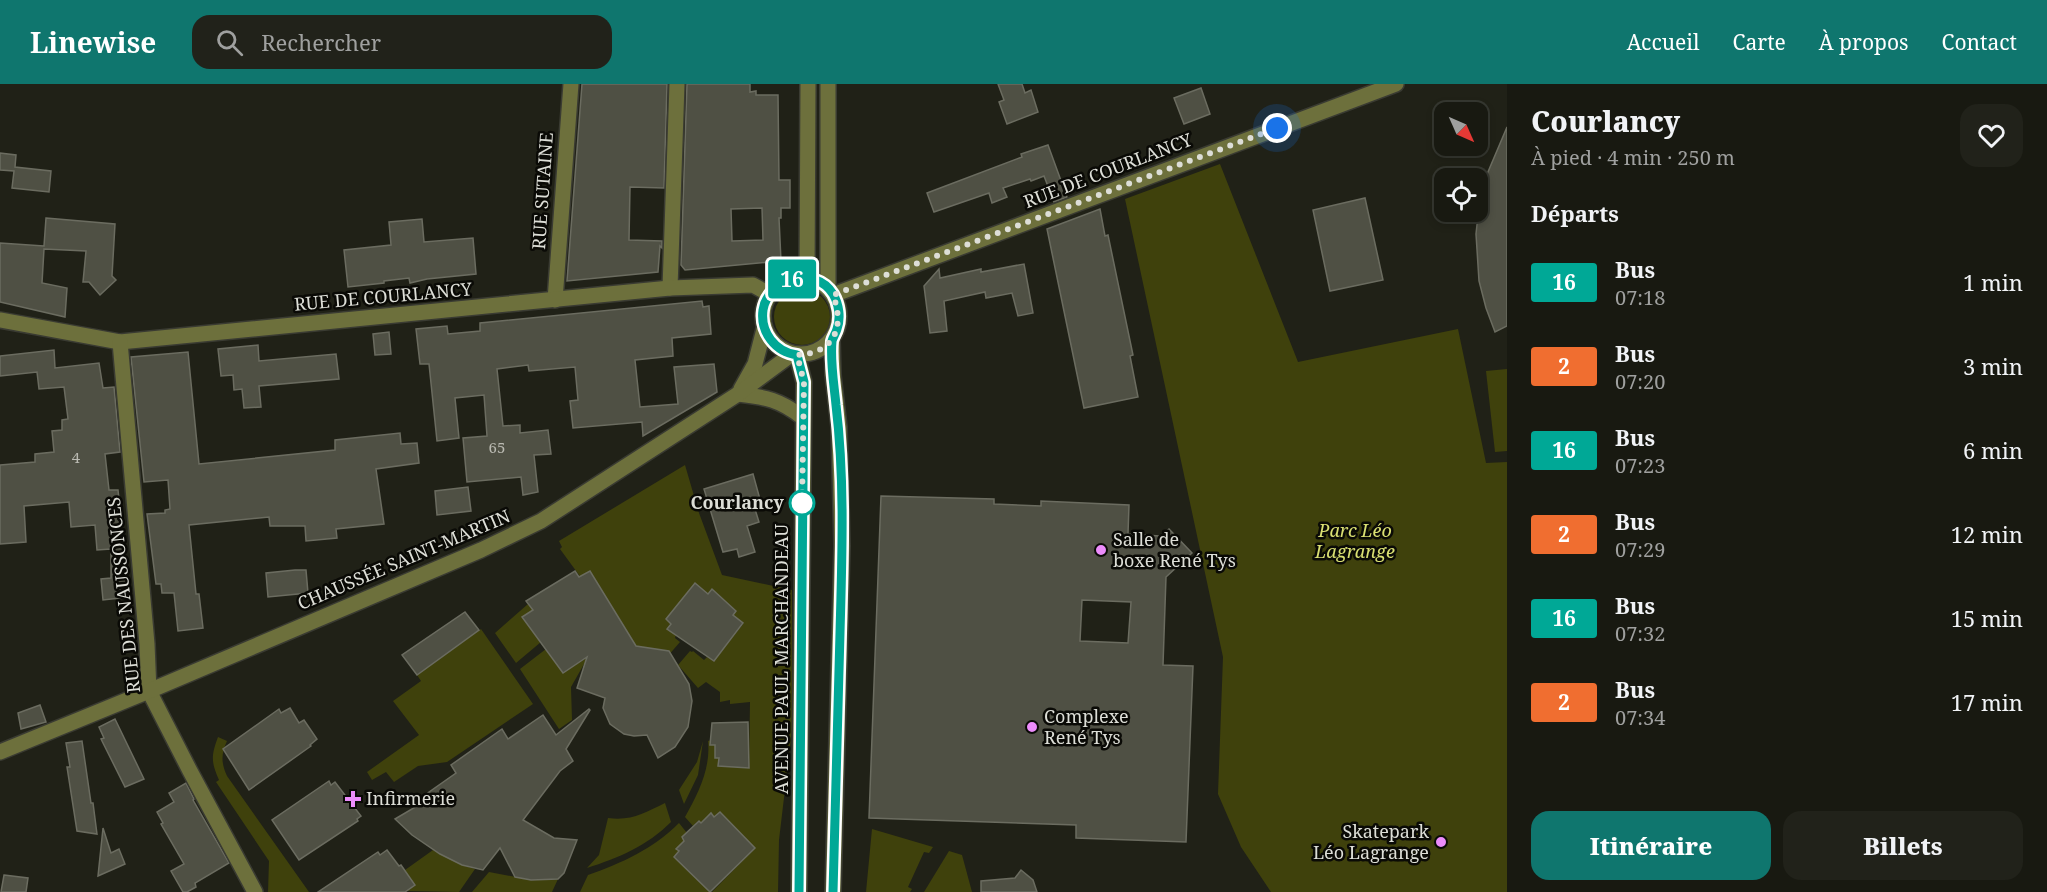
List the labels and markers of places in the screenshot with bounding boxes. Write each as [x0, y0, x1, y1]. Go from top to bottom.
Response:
place label: Courlancy [690, 490, 785, 514]
marker: Courlancy [789, 490, 815, 516]
place label: Salle de boxe René Tys [1113, 527, 1236, 572]
marker: Salle de boxe René Tys [1094, 543, 1108, 557]
place label: Complexe René Tys [1044, 704, 1129, 749]
marker: Complexe René Tys [1025, 720, 1039, 734]
place label: Infirmerie [366, 786, 455, 810]
marker: Infirmerie [344, 790, 362, 808]
place label: Skatepark Léo Lagrange [1313, 819, 1429, 864]
marker: Skatepark Léo Lagrange [1434, 835, 1448, 849]

